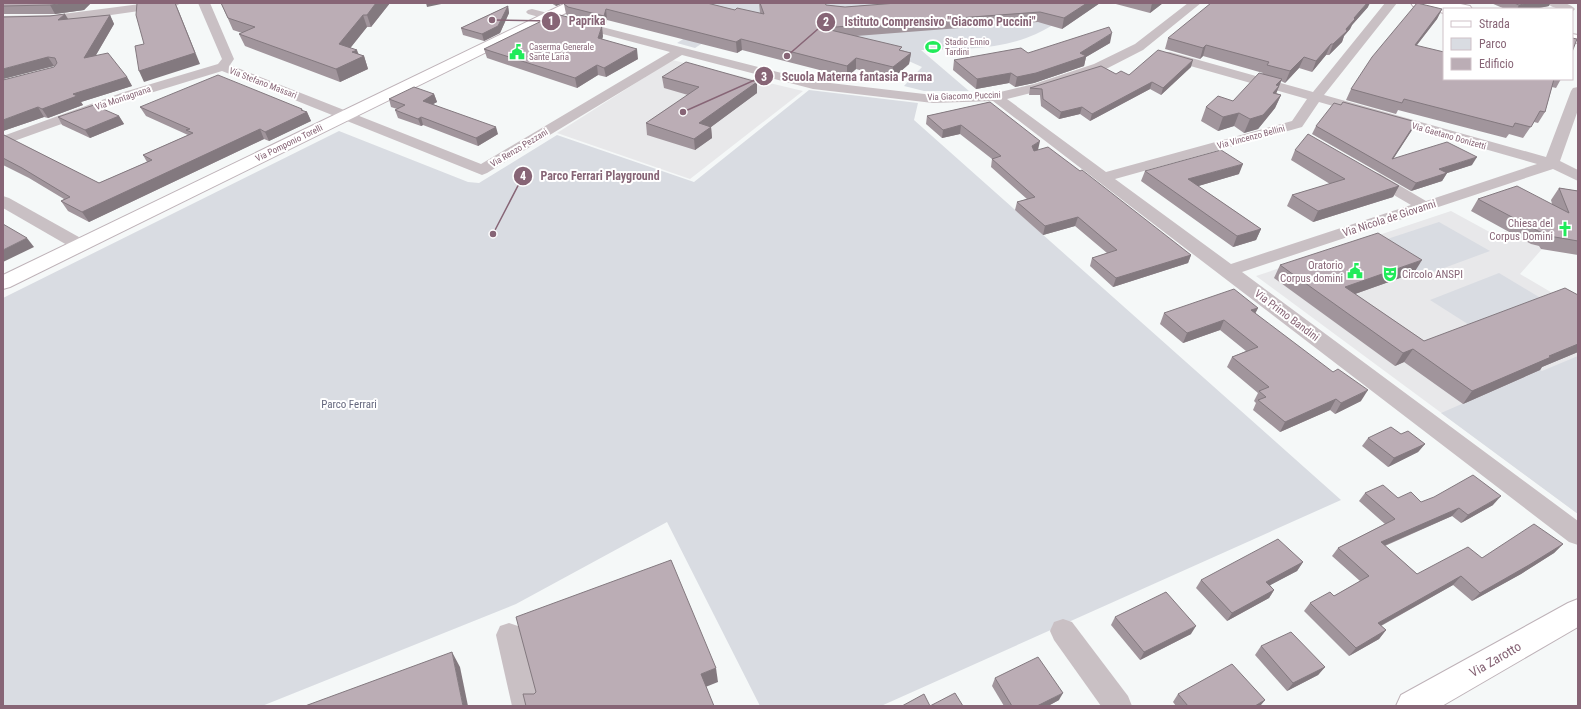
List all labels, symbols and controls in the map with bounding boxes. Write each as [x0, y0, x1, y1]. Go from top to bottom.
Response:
legend [1443, 8, 1573, 80]
callout: Paprika [541, 9, 614, 33]
callout: Istituto Comprensivo "Giacomo Puccini" [816, 10, 1043, 34]
text: 1 [548, 14, 554, 28]
text: Paprika [569, 14, 606, 28]
text: 2 [823, 15, 829, 29]
text: Istituto Comprensivo "Giacomo Puccini" [844, 15, 1036, 29]
text: Strada [1479, 17, 1510, 31]
place label: Stadio Ennio Tardini [945, 37, 990, 57]
text: Parco [1479, 37, 1506, 51]
sports icon: Stadio Ennio Tardini [924, 38, 942, 56]
place label: Caserma Generale Sante Laria [529, 42, 594, 62]
public building icon: Caserma Generale Sante Laria [508, 43, 526, 61]
text: Edificio [1479, 57, 1514, 71]
callout: Scuola Materna fantasia Parma [754, 64, 940, 88]
street label: Via Stefano Massari [228, 66, 298, 100]
text: 3 [761, 70, 767, 84]
text: Scuola Materna fantasia Parma [782, 70, 933, 84]
street label: Via Montagnana [94, 84, 152, 112]
street label: Via Giacomo Puccini [927, 90, 1001, 102]
street label: Via Gaetano Donizetti [1411, 121, 1487, 151]
street label: Via Pomponio Torelli [254, 122, 324, 164]
street label: Via Vincenzo Bellini [1216, 123, 1286, 151]
street label: Via Renzo Pezzani [489, 127, 549, 169]
callout: Parco Ferrari Playground [513, 164, 668, 188]
text: 4 [520, 169, 526, 183]
text: Parco Ferrari Playground [540, 169, 660, 183]
street label: Via Nicola de Giovanni [1341, 197, 1437, 240]
place label: Chiesa del Corpus Domini [1489, 217, 1553, 243]
church icon: Chiesa del Corpus Domini [1556, 220, 1574, 238]
place label: Oratorio Corpus domini [1280, 259, 1343, 285]
public building icon: Oratorio Corpus domini [1346, 262, 1364, 280]
theatre icon: Circolo ANSPI [1381, 265, 1399, 283]
place label: Circolo ANSPI [1402, 268, 1463, 281]
street label: Via Primo Bandini [1252, 287, 1321, 344]
park label: Parco Ferrari [321, 398, 377, 411]
street label: Via Zarotto [1467, 639, 1524, 680]

